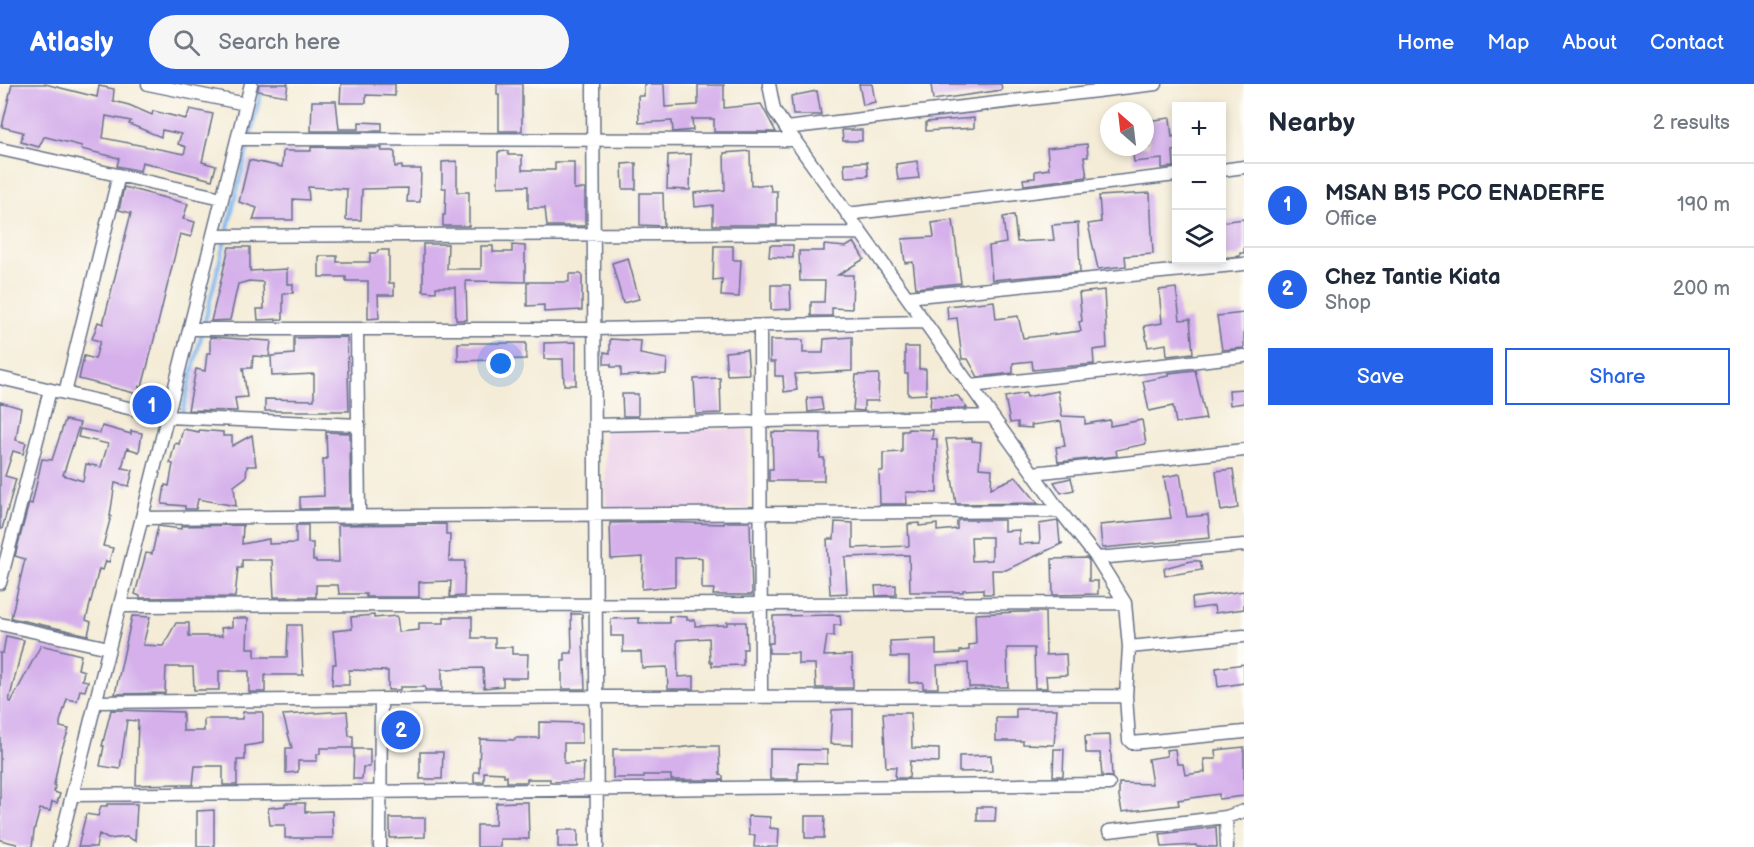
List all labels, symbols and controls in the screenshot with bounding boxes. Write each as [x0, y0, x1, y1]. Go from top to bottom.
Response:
search box [149, 15, 569, 69]
text: Atlasly [30, 26, 113, 59]
icon: search [170, 26, 203, 59]
text: Search here [218, 29, 340, 56]
text: Home [1397, 30, 1454, 55]
text: Map [1487, 30, 1529, 55]
text: About [1562, 30, 1617, 55]
text: Contact [1650, 30, 1724, 55]
north arrow [1100, 102, 1154, 156]
map controls [1172, 102, 1226, 264]
button: + [1172, 102, 1226, 156]
text: Nearby [1268, 108, 1355, 139]
text: 2 results [1653, 111, 1730, 135]
button: − [1172, 156, 1226, 210]
text: MSAN B15 PCO ENADERFE [1325, 180, 1605, 207]
text: 1 [1283, 193, 1292, 217]
text: 190 m [1677, 193, 1730, 217]
text: Office [1325, 207, 1377, 231]
button: layers [1172, 210, 1226, 264]
text: Chez Tantie Kiata [1325, 264, 1501, 291]
text: 2 [1282, 277, 1293, 301]
text: 200 m [1673, 277, 1730, 301]
text: Shop [1325, 291, 1371, 315]
button: Save [1268, 348, 1493, 405]
button: Share [1505, 348, 1730, 405]
your location [486, 349, 515, 378]
pin: 1 [132, 382, 172, 428]
pin: 2 [382, 708, 420, 752]

